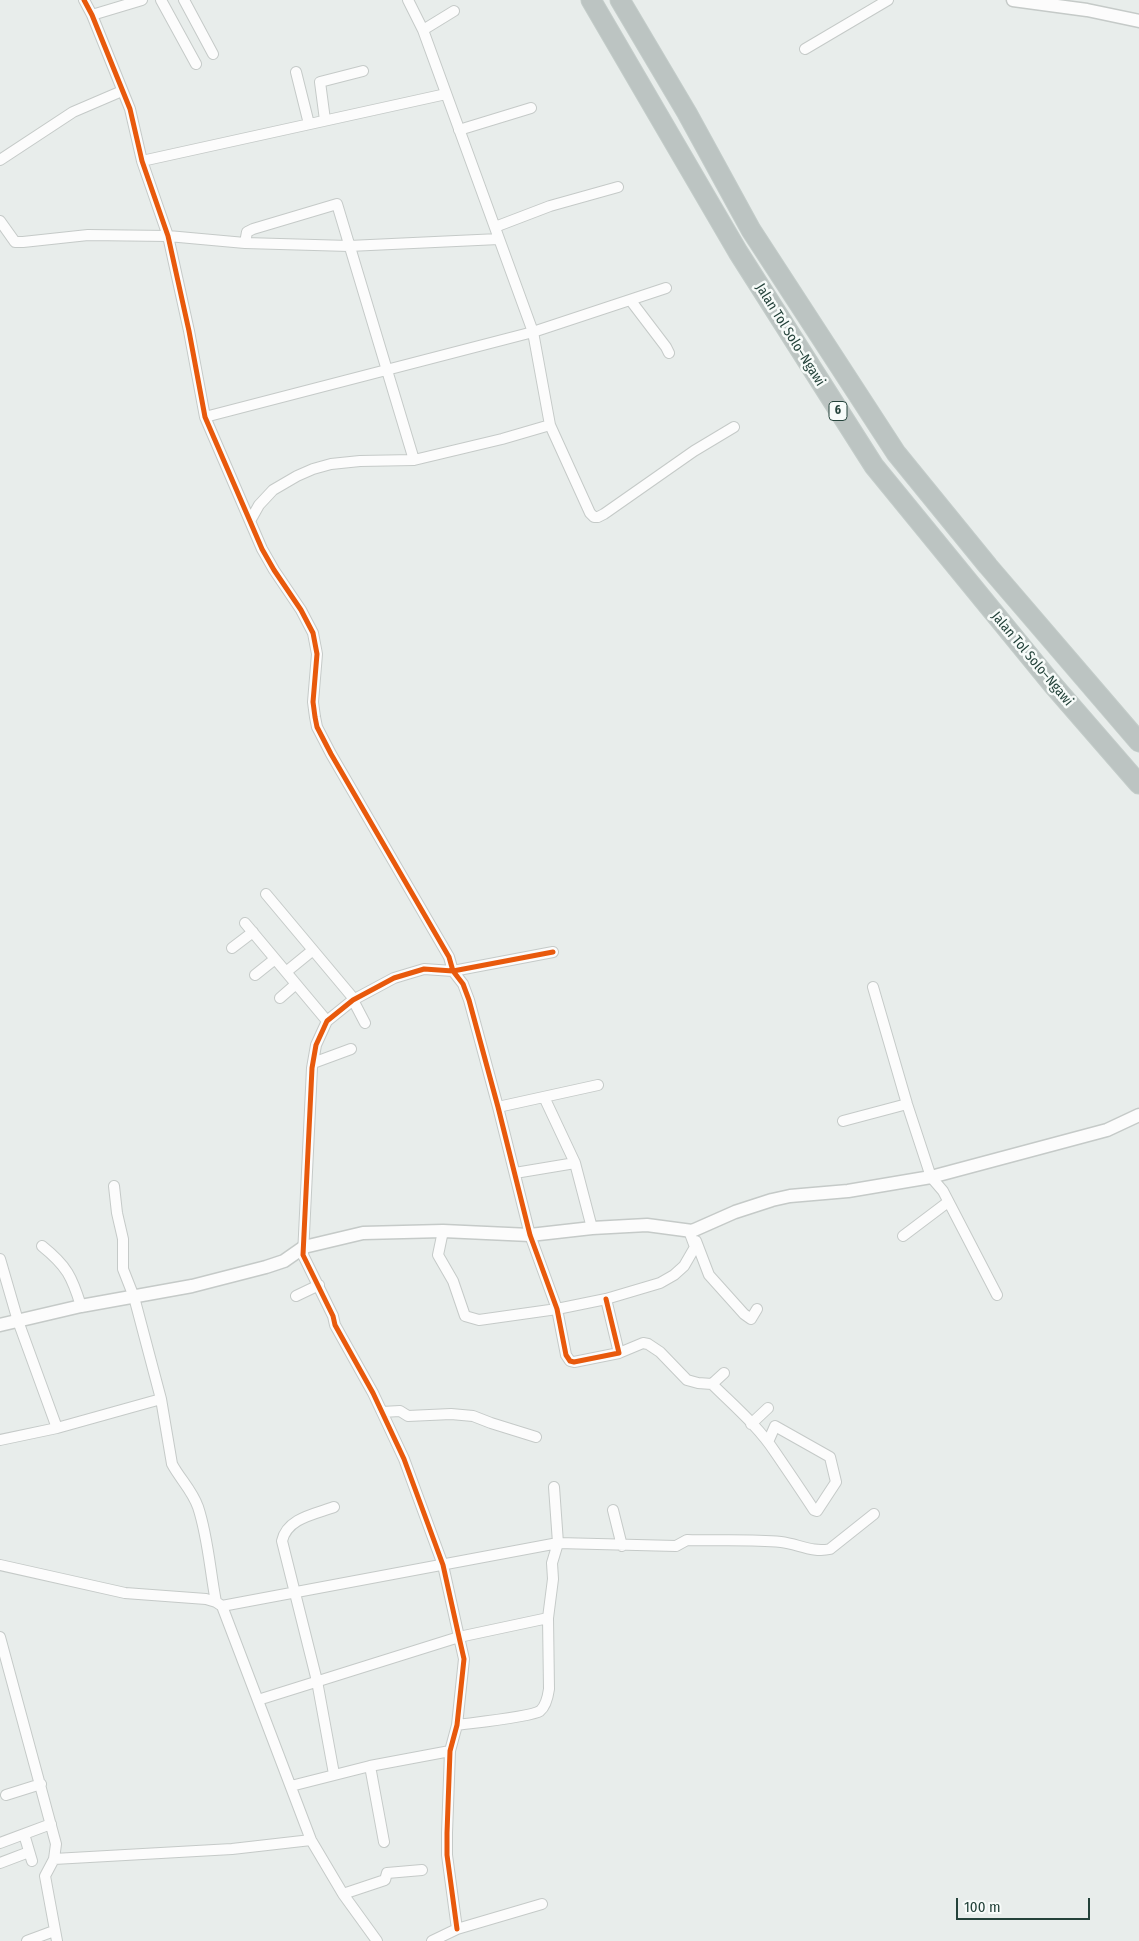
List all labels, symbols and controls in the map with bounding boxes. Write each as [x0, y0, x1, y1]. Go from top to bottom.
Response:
street label: Jalan Tol Solo–Ngawi [752, 281, 828, 389]
road number: 6 [829, 402, 847, 421]
street label: Jalan Tol Solo–Ngawi [988, 608, 1076, 710]
scale bar [959, 1888, 1093, 1920]
text: 100 m [964, 1898, 1001, 1916]

